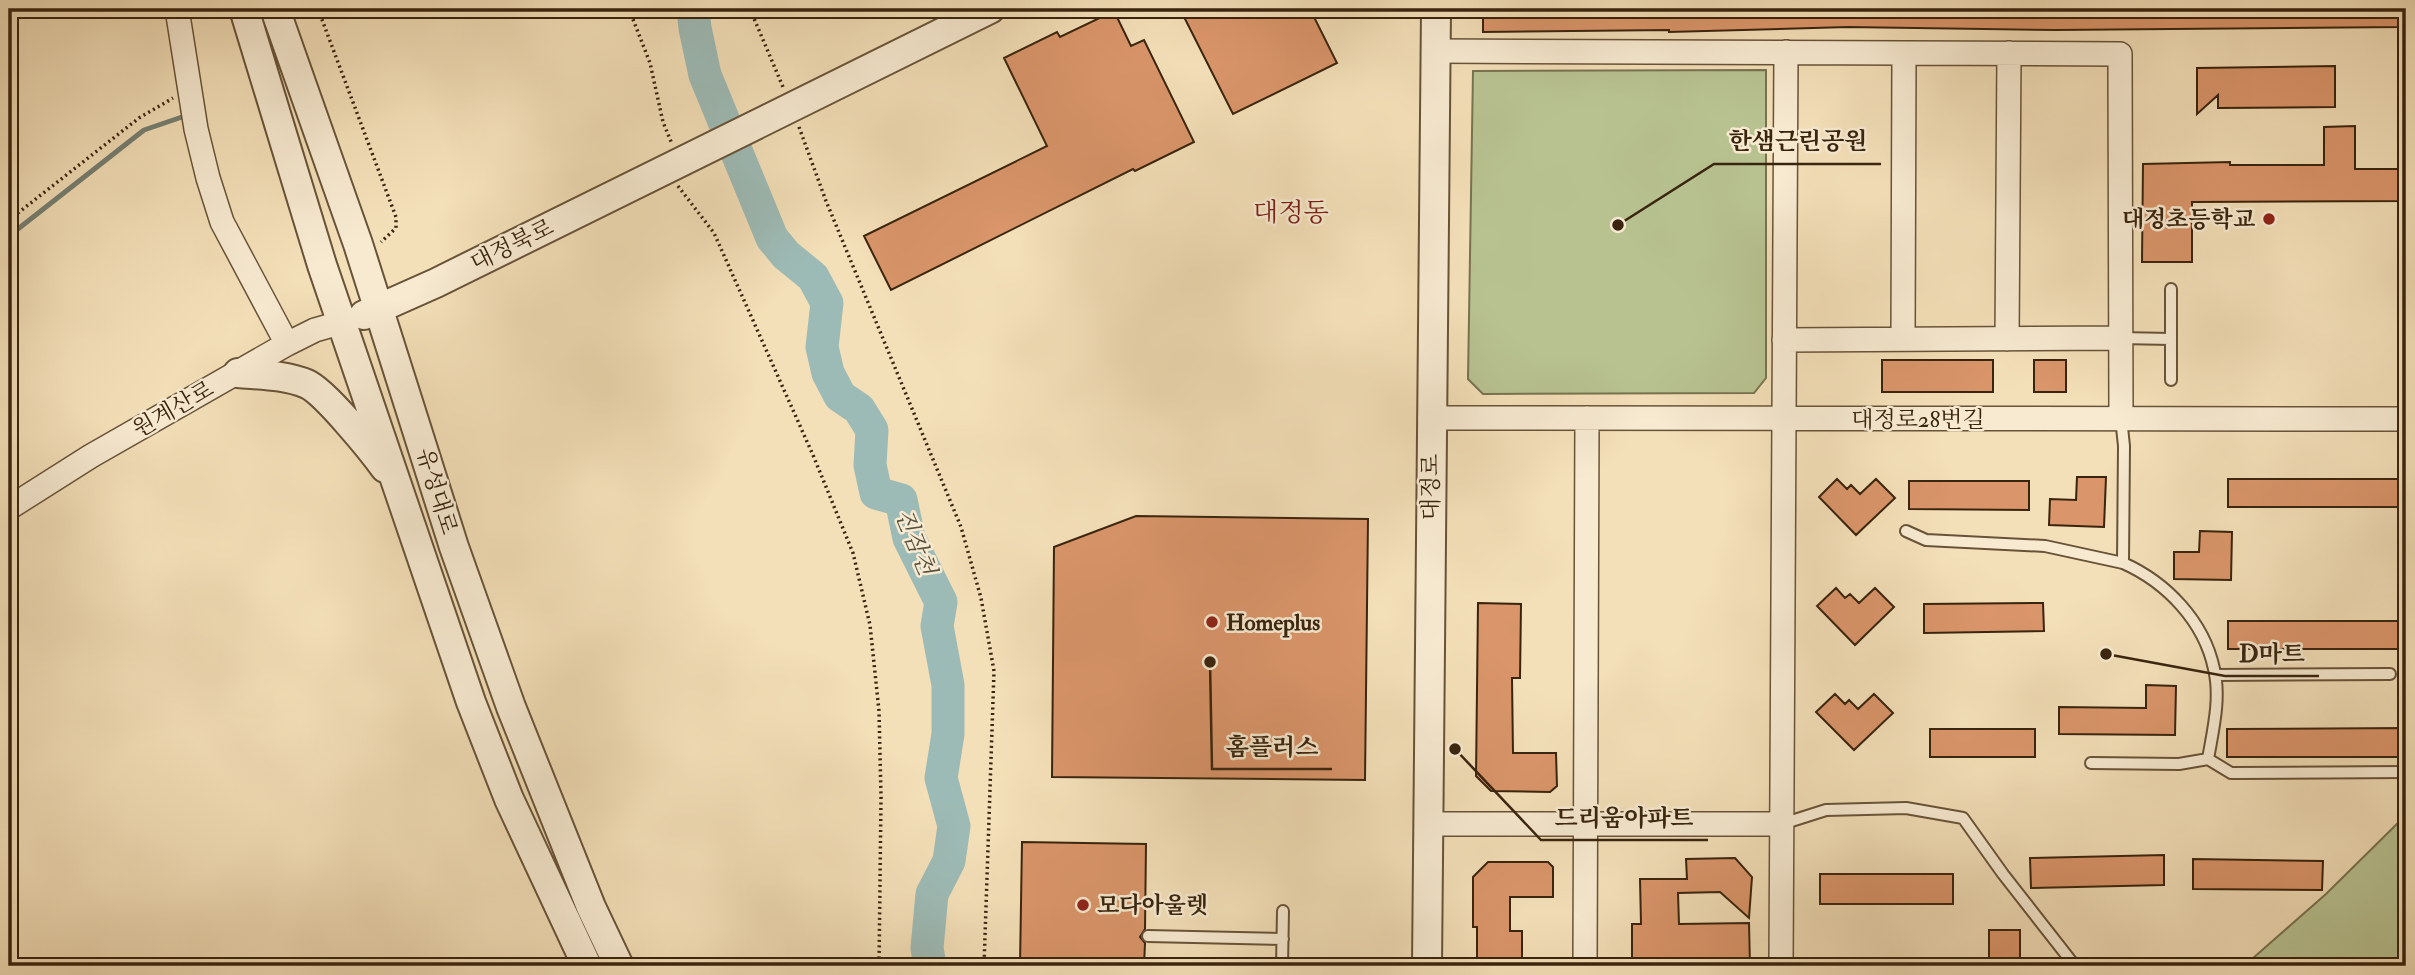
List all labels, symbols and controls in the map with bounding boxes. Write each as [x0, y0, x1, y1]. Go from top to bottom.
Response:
callout: 한샘근린공원 [1714, 119, 1881, 164]
text: 한샘근린공원 [1728, 126, 1868, 157]
district label: 대정동 [1253, 197, 1329, 229]
place label: 대정초등학교 [2122, 205, 2256, 234]
marker: 대정초등학교 [2261, 211, 2277, 227]
street label: 대정북로 [466, 212, 558, 278]
street label: 원계산로 [127, 374, 219, 444]
street label: 대정로28번길 [1851, 405, 1985, 434]
street label: 유성대로 [410, 444, 464, 538]
street label: 대정로 [1416, 454, 1445, 520]
water label: 진잠천 [888, 504, 943, 582]
place label: Homeplus [1226, 608, 1320, 638]
marker: Homeplus [1204, 614, 1220, 630]
callout: D마트 [2225, 631, 2319, 676]
text: D마트 [2239, 639, 2305, 670]
callout: 홈플러스 [1212, 724, 1332, 769]
text: 홈플러스 [1226, 732, 1318, 763]
callout: 드리움아파트 [1541, 795, 1708, 840]
text: 드리움아파트 [1554, 803, 1694, 834]
place label: 모다아울렛 [1097, 891, 1208, 920]
marker: 모다아울렛 [1075, 897, 1091, 913]

